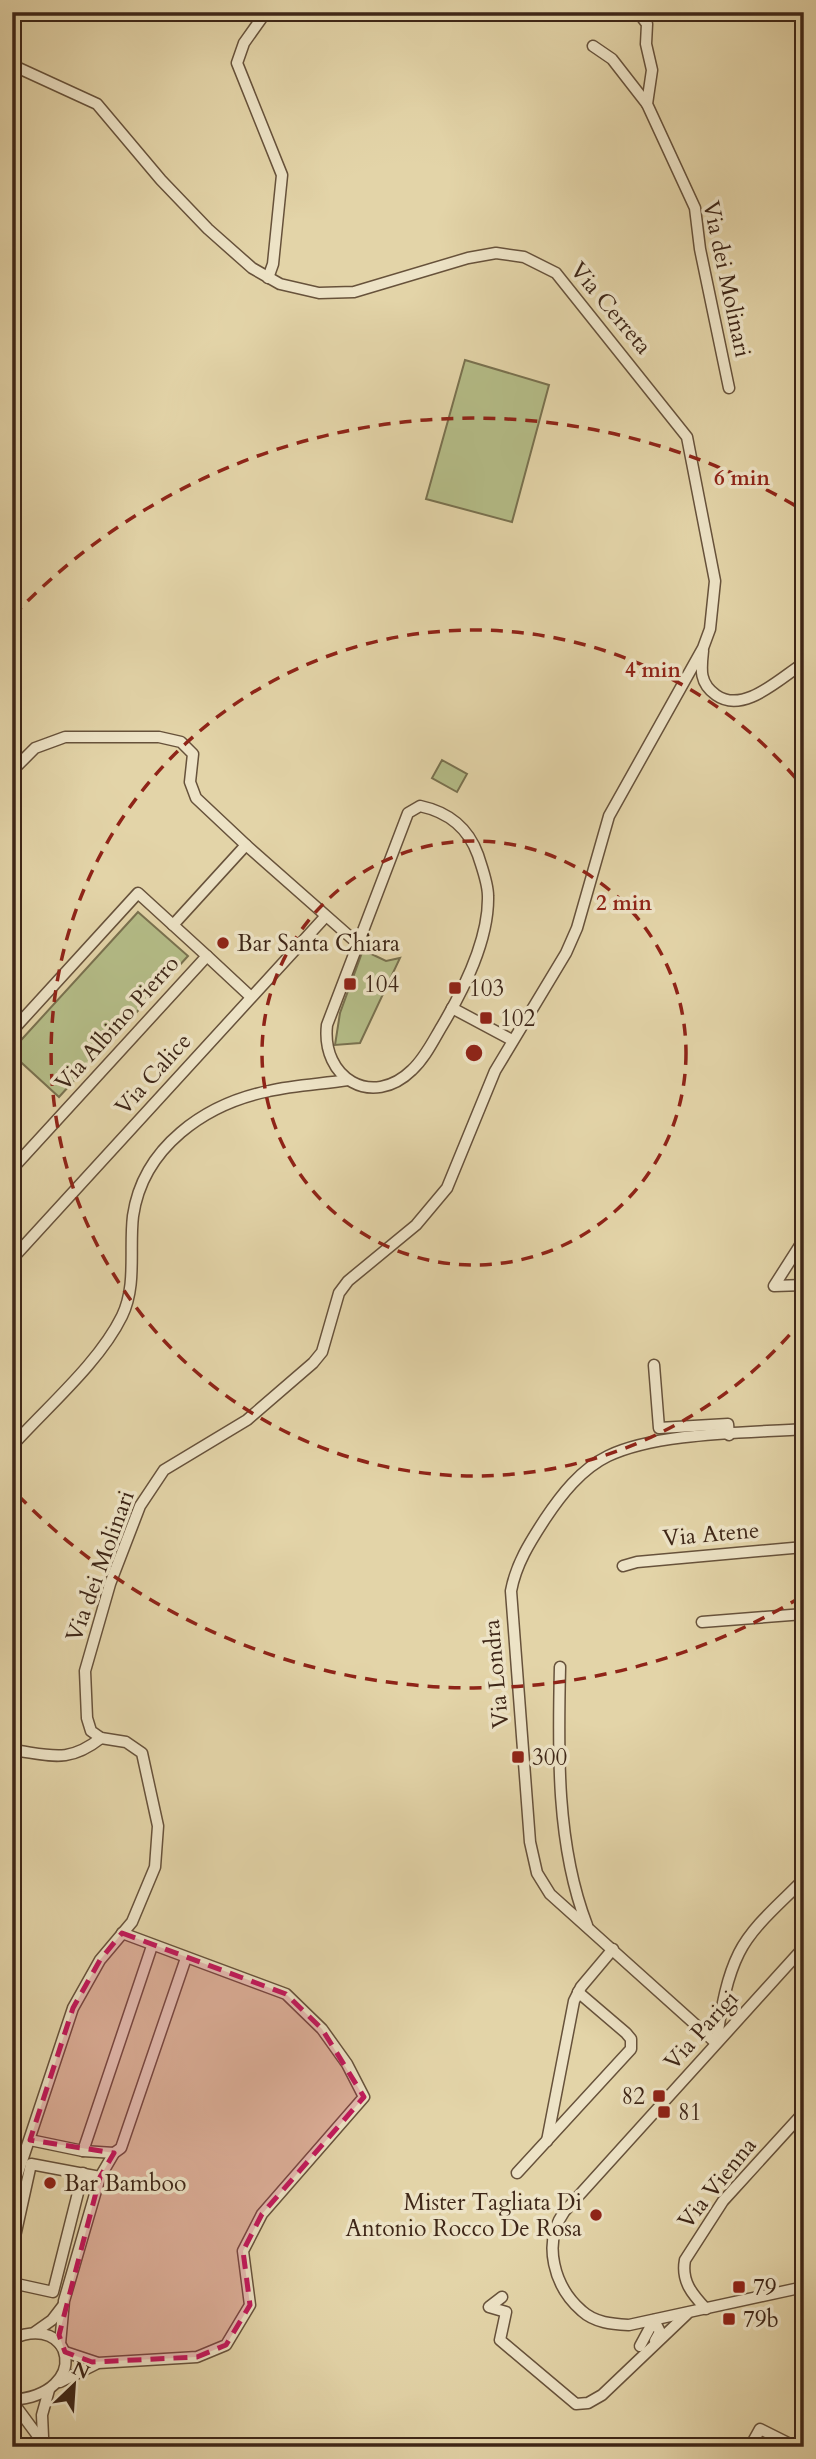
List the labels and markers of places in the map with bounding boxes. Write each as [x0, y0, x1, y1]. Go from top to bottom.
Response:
place label: Bar Santa Chiara [237, 928, 400, 959]
marker: Bar Santa Chiara [215, 935, 231, 951]
place label: 104 [364, 969, 400, 1000]
place label: 103 [469, 973, 504, 1004]
marker: 104 [342, 976, 358, 992]
marker: 103 [447, 980, 463, 996]
place label: 102 [500, 1003, 535, 1034]
marker: 102 [478, 1010, 494, 1026]
centre of rings [462, 1041, 486, 1065]
place label: 300 [532, 1742, 567, 1773]
marker: 300 [510, 1749, 526, 1765]
place label: 82 [621, 2081, 645, 2112]
marker: 82 [651, 2088, 667, 2104]
place label: 81 [678, 2097, 702, 2128]
marker: 81 [656, 2104, 672, 2120]
place label: Bar Bamboo [64, 2168, 186, 2199]
marker: Bar Bamboo [42, 2175, 58, 2191]
place label: Mister Tagliata Di Antonio Rocco De Rosa [345, 2187, 582, 2244]
marker: Mister Tagliata Di Antonio Rocco De Rosa [588, 2207, 604, 2223]
place label: 79 [753, 2272, 777, 2303]
marker: 79 [731, 2279, 747, 2295]
place label: 79b [743, 2304, 779, 2335]
marker: 79b [721, 2311, 737, 2327]

